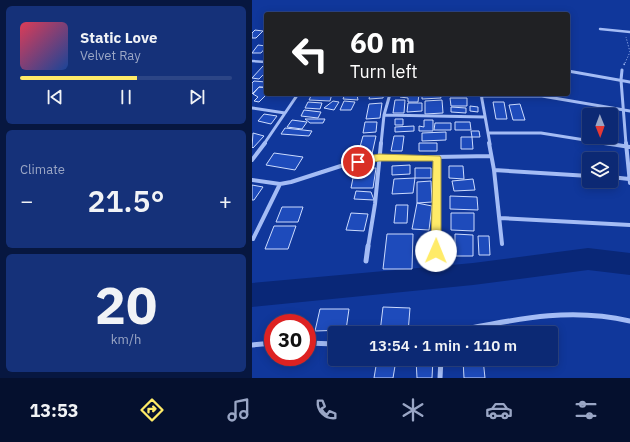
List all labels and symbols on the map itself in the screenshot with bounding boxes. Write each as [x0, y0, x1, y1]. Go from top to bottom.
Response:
north arrow [582, 108, 618, 144]
pin [341, 145, 375, 179]
position arrow [415, 230, 457, 272]
speed limit sign: 30 [264, 314, 316, 366]

